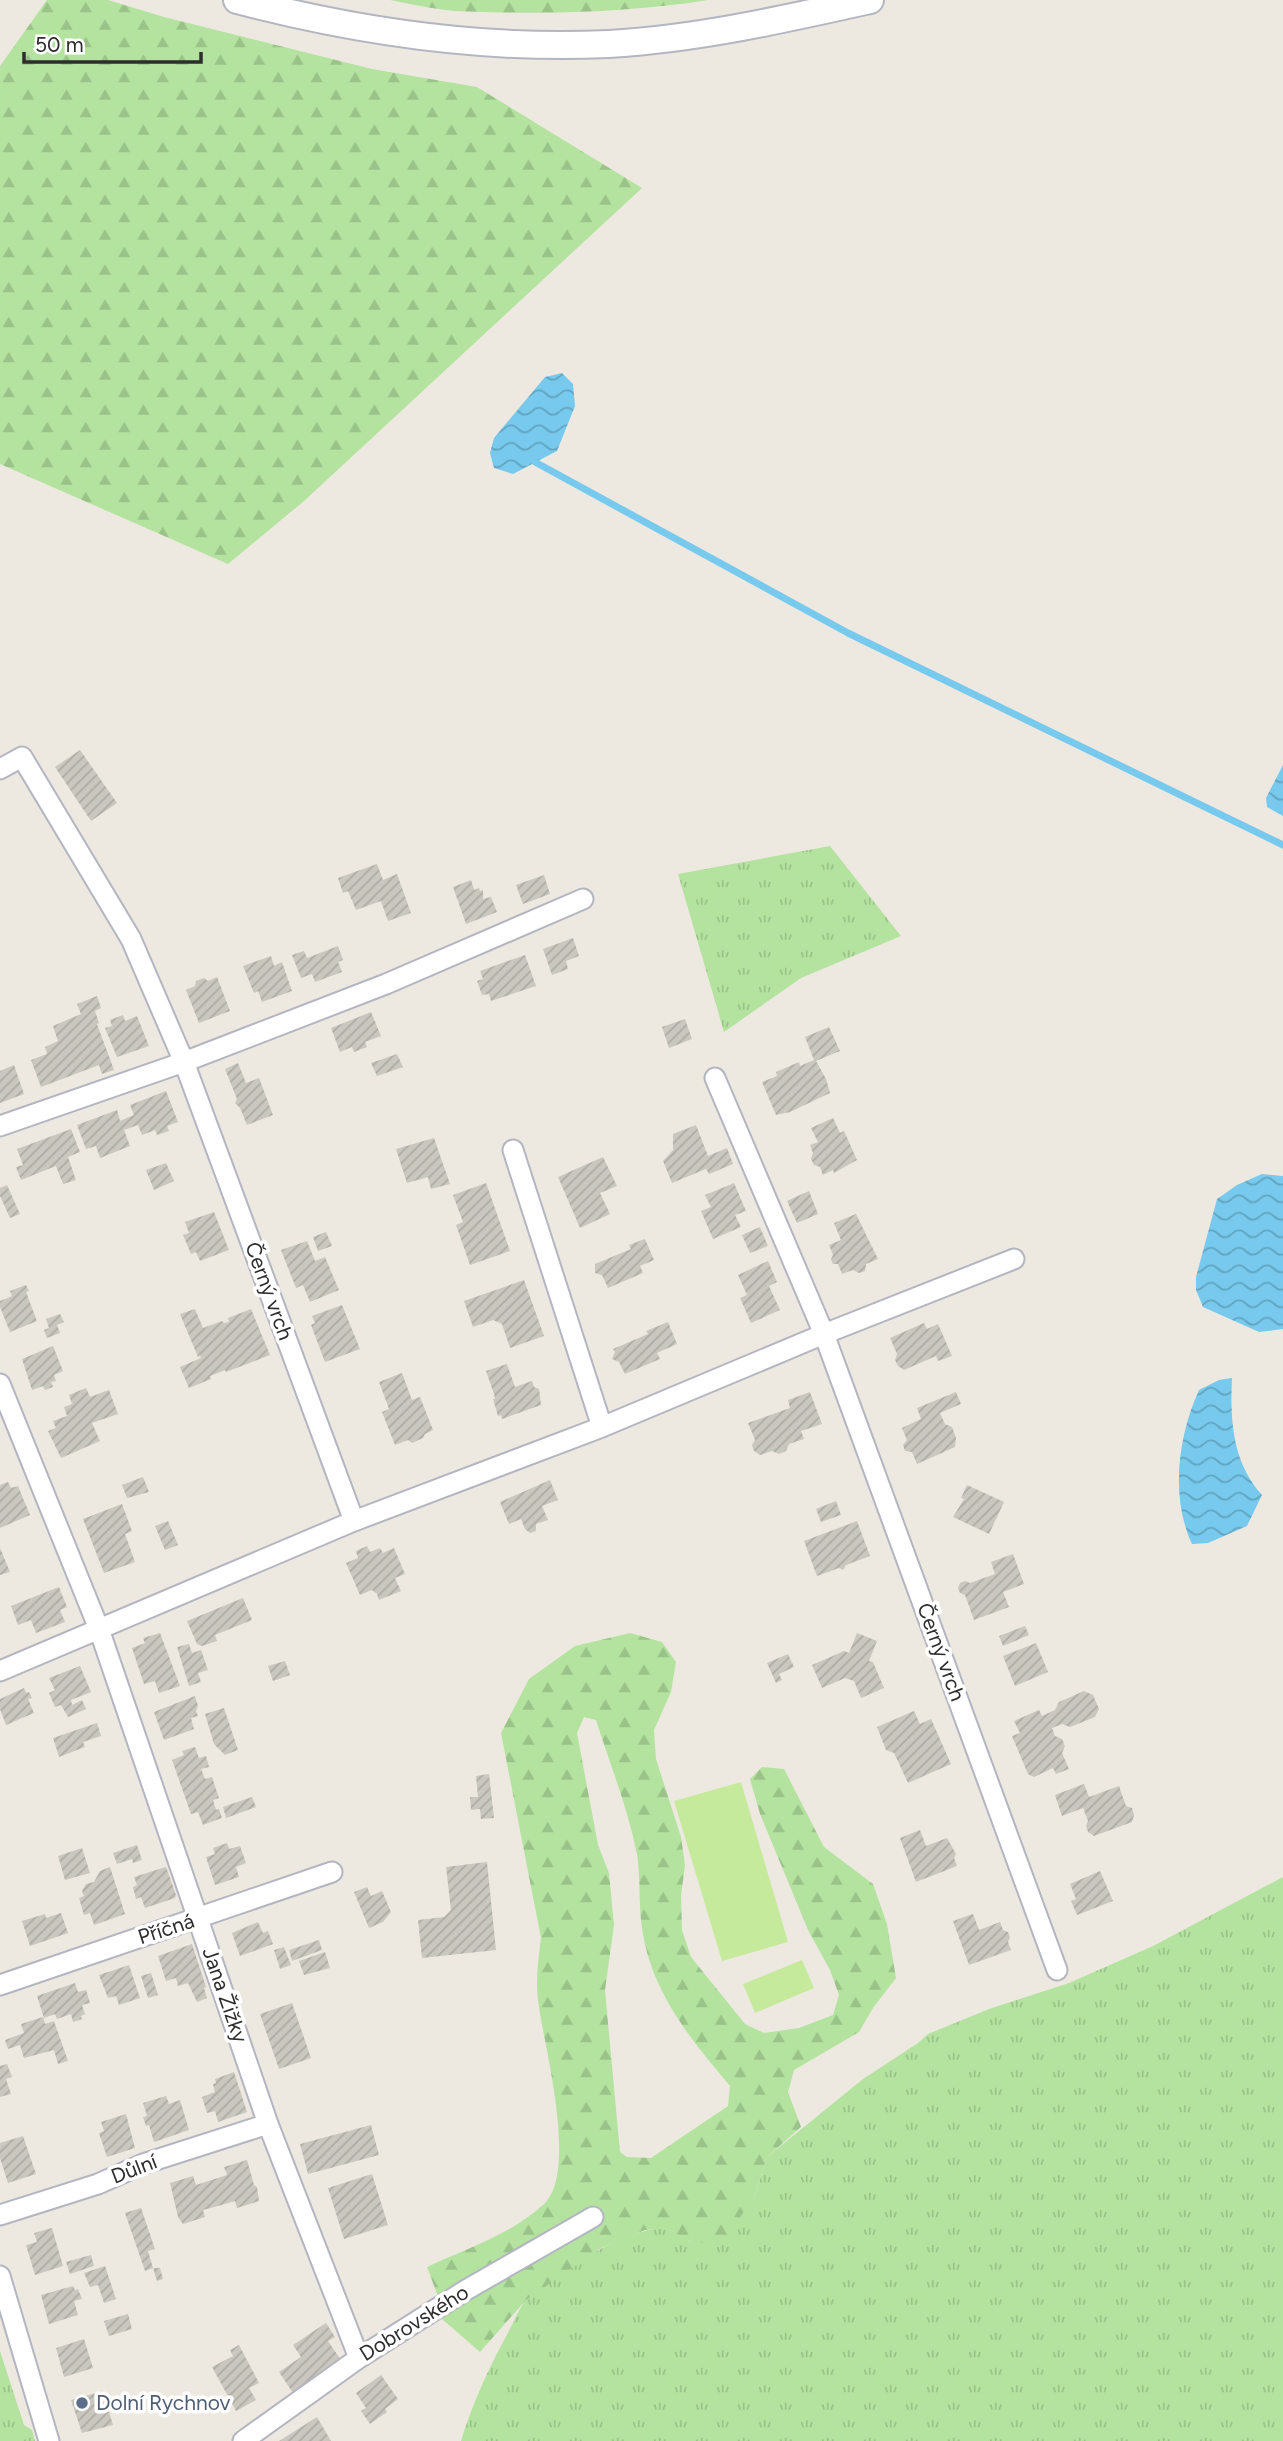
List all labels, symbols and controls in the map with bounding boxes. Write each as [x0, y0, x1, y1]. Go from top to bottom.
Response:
scale bar [24, 21, 201, 65]
text: 50 m [35, 32, 84, 57]
street label: Černý vrch [240, 1238, 299, 1343]
street label: Černý vrch [912, 1599, 971, 1704]
street label: Příčná [134, 1908, 197, 1949]
street label: Jana Žižky [198, 1944, 253, 2046]
street label: Důlní [107, 2148, 161, 2189]
street label: Dobrovského [355, 2279, 473, 2366]
place label: Dolní Rychnov [96, 2390, 231, 2415]
marker: Dolní Rychnov [74, 2395, 90, 2411]

